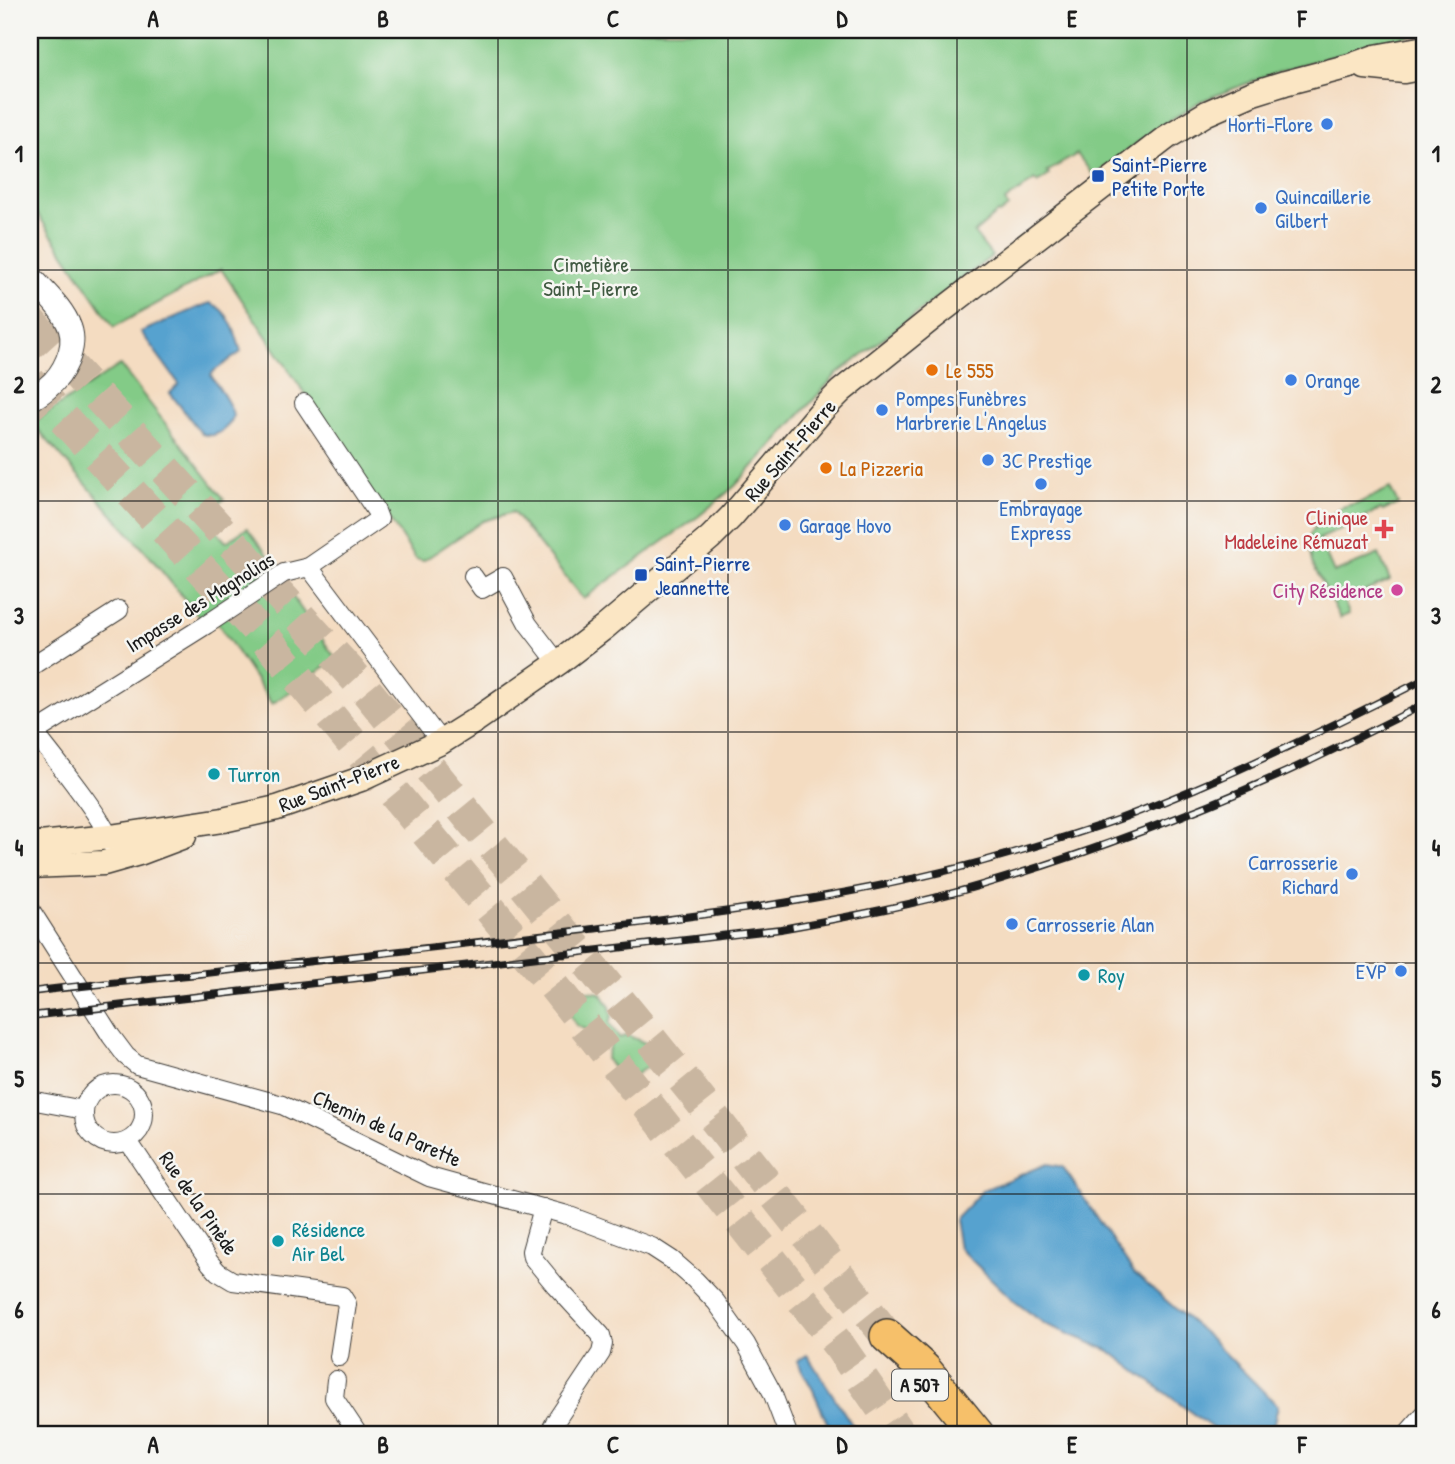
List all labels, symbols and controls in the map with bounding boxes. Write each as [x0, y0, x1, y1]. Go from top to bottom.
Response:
text: A [147, 3, 159, 34]
text: B [377, 3, 389, 34]
text: C [607, 3, 619, 34]
text: D [837, 3, 849, 34]
text: E [1067, 3, 1078, 34]
text: F [1297, 3, 1308, 34]
place label: Horti-Flore [1228, 110, 1313, 139]
marker: Horti-Flore [1319, 116, 1335, 132]
text: 1 [15, 138, 23, 169]
text: 1 [1432, 138, 1440, 169]
place label: Saint-Pierre Petite Porte [1112, 150, 1207, 203]
marker: Saint-Pierre Petite Porte [1090, 168, 1106, 184]
place label: Quincaillerie Gilbert [1275, 182, 1371, 235]
marker: Quincaillerie Gilbert [1253, 200, 1269, 216]
park label: Cimetière Saint-Pierre [543, 250, 639, 303]
place label: Le 555 [946, 356, 994, 385]
marker: Le 555 [924, 362, 940, 378]
place label: Orange [1305, 366, 1360, 395]
text: 2 [14, 369, 25, 400]
text: 2 [1431, 369, 1442, 400]
marker: Orange [1283, 372, 1299, 388]
place label: Pompes Funèbres Marbrerie L'Angelus [896, 384, 1047, 437]
street label: Rue Saint-Pierre [738, 393, 842, 507]
marker: Pompes Funèbres Marbrerie L'Angelus [874, 402, 890, 418]
place label: 3C Prestige [1002, 446, 1092, 475]
marker: 3C Prestige [980, 452, 996, 468]
place label: La Pizzeria [840, 454, 923, 483]
marker: La Pizzeria [818, 460, 834, 476]
marker: Embrayage Express [1033, 476, 1049, 492]
place label: Embrayage Express [999, 494, 1083, 547]
place label: Clinique Madeleine Rémuzat [1224, 503, 1369, 556]
place label: Garage Hovo [799, 511, 891, 540]
marker: Garage Hovo [777, 517, 793, 533]
marker: Clinique Madeleine Rémuzat [1374, 519, 1394, 539]
street label: Impasse des Magnolias [120, 545, 280, 659]
place label: Saint-Pierre Jeannette [655, 549, 750, 602]
marker: Saint-Pierre Jeannette [633, 567, 649, 583]
place label: City Résidence [1273, 576, 1383, 605]
marker: City Résidence [1389, 582, 1405, 598]
text: 3 [14, 600, 24, 631]
text: 3 [1431, 600, 1441, 631]
street label: Rue Saint-Pierre [275, 747, 403, 819]
place label: Turron [228, 760, 280, 789]
marker: Turron [206, 766, 222, 782]
text: 4 [15, 832, 24, 863]
text: 4 [1432, 832, 1441, 863]
place label: Carrosserie Richard [1248, 848, 1338, 901]
marker: Carrosserie Richard [1344, 866, 1360, 882]
place label: Carrosserie Alan [1026, 910, 1154, 939]
marker: Carrosserie Alan [1004, 916, 1020, 932]
place label: EVP [1356, 957, 1387, 986]
place label: Roy [1098, 961, 1125, 990]
marker: EVP [1393, 963, 1409, 979]
marker: Roy [1076, 967, 1092, 983]
text: 5 [14, 1063, 24, 1094]
text: 5 [1431, 1063, 1441, 1094]
street label: Chemin de la Parette [308, 1082, 466, 1174]
street label: Rue de la Pinède [153, 1145, 245, 1261]
place label: Résidence Air Bel [292, 1215, 365, 1268]
marker: Résidence Air Bel [270, 1233, 286, 1249]
text: 6 [14, 1294, 24, 1325]
text: 6 [1431, 1294, 1441, 1325]
road number: A 507 [892, 1370, 948, 1400]
text: A [147, 1429, 159, 1460]
text: B [377, 1429, 389, 1460]
text: C [607, 1429, 619, 1460]
text: D [837, 1429, 849, 1460]
text: E [1067, 1429, 1078, 1460]
text: F [1297, 1429, 1308, 1460]

